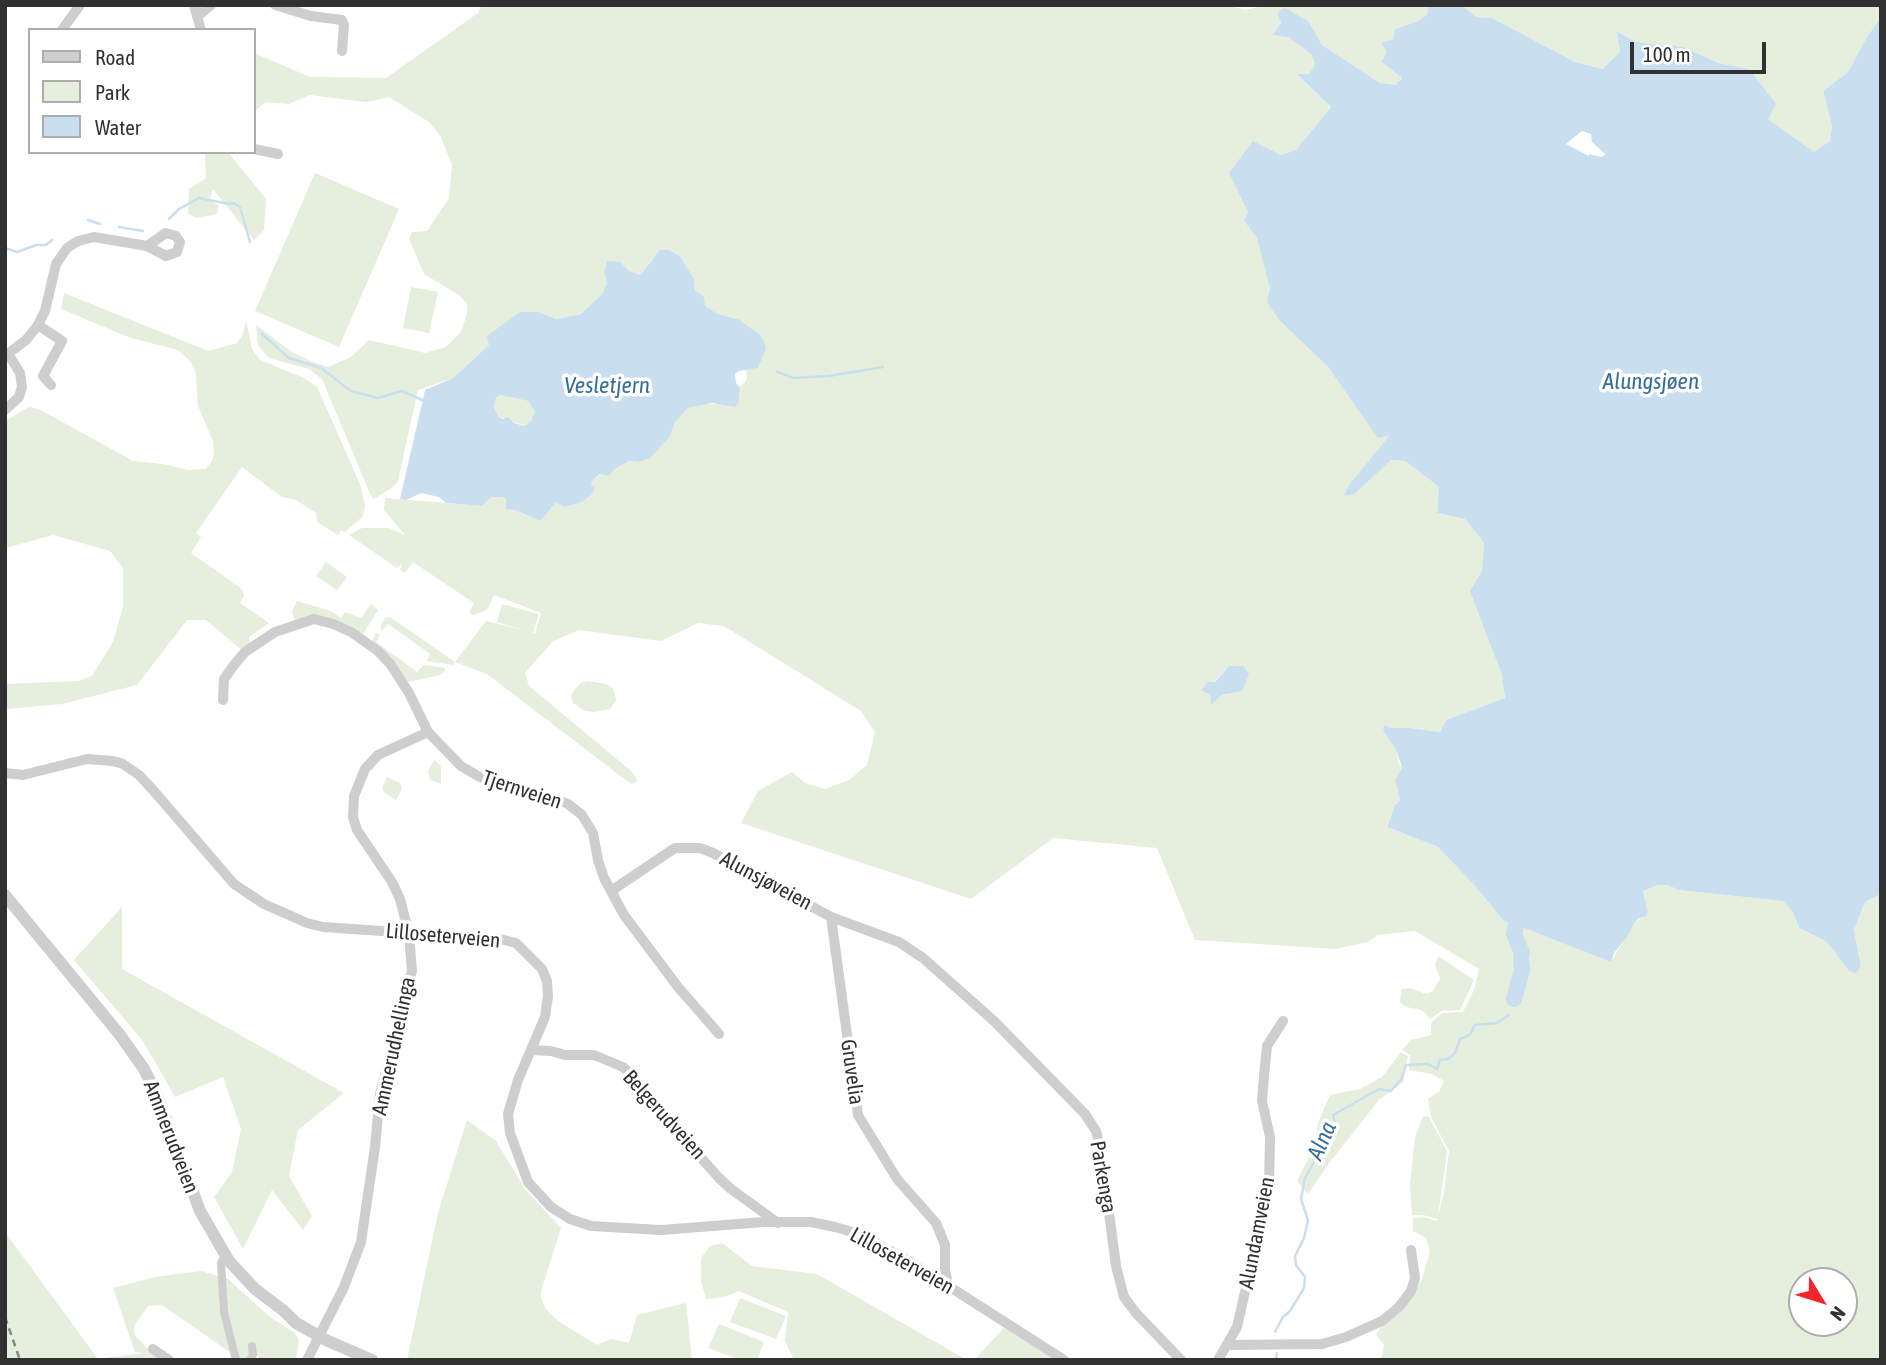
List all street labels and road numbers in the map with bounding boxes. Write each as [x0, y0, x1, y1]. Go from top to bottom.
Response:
street label: Tjernveien [479, 765, 565, 815]
street label: Alunsjøveien [716, 846, 816, 916]
street label: Lilloseterveien [385, 918, 501, 954]
street label: Ammerudhellinga [367, 975, 421, 1117]
street label: Gruvelia [835, 1038, 869, 1106]
street label: Belgerudveien [617, 1065, 711, 1165]
street label: Ammerudveien [138, 1077, 204, 1197]
street label: Parkenga [1084, 1139, 1122, 1215]
street label: Alundamveien [1234, 1175, 1280, 1291]
street label: Lilloseterveien [846, 1222, 958, 1300]

